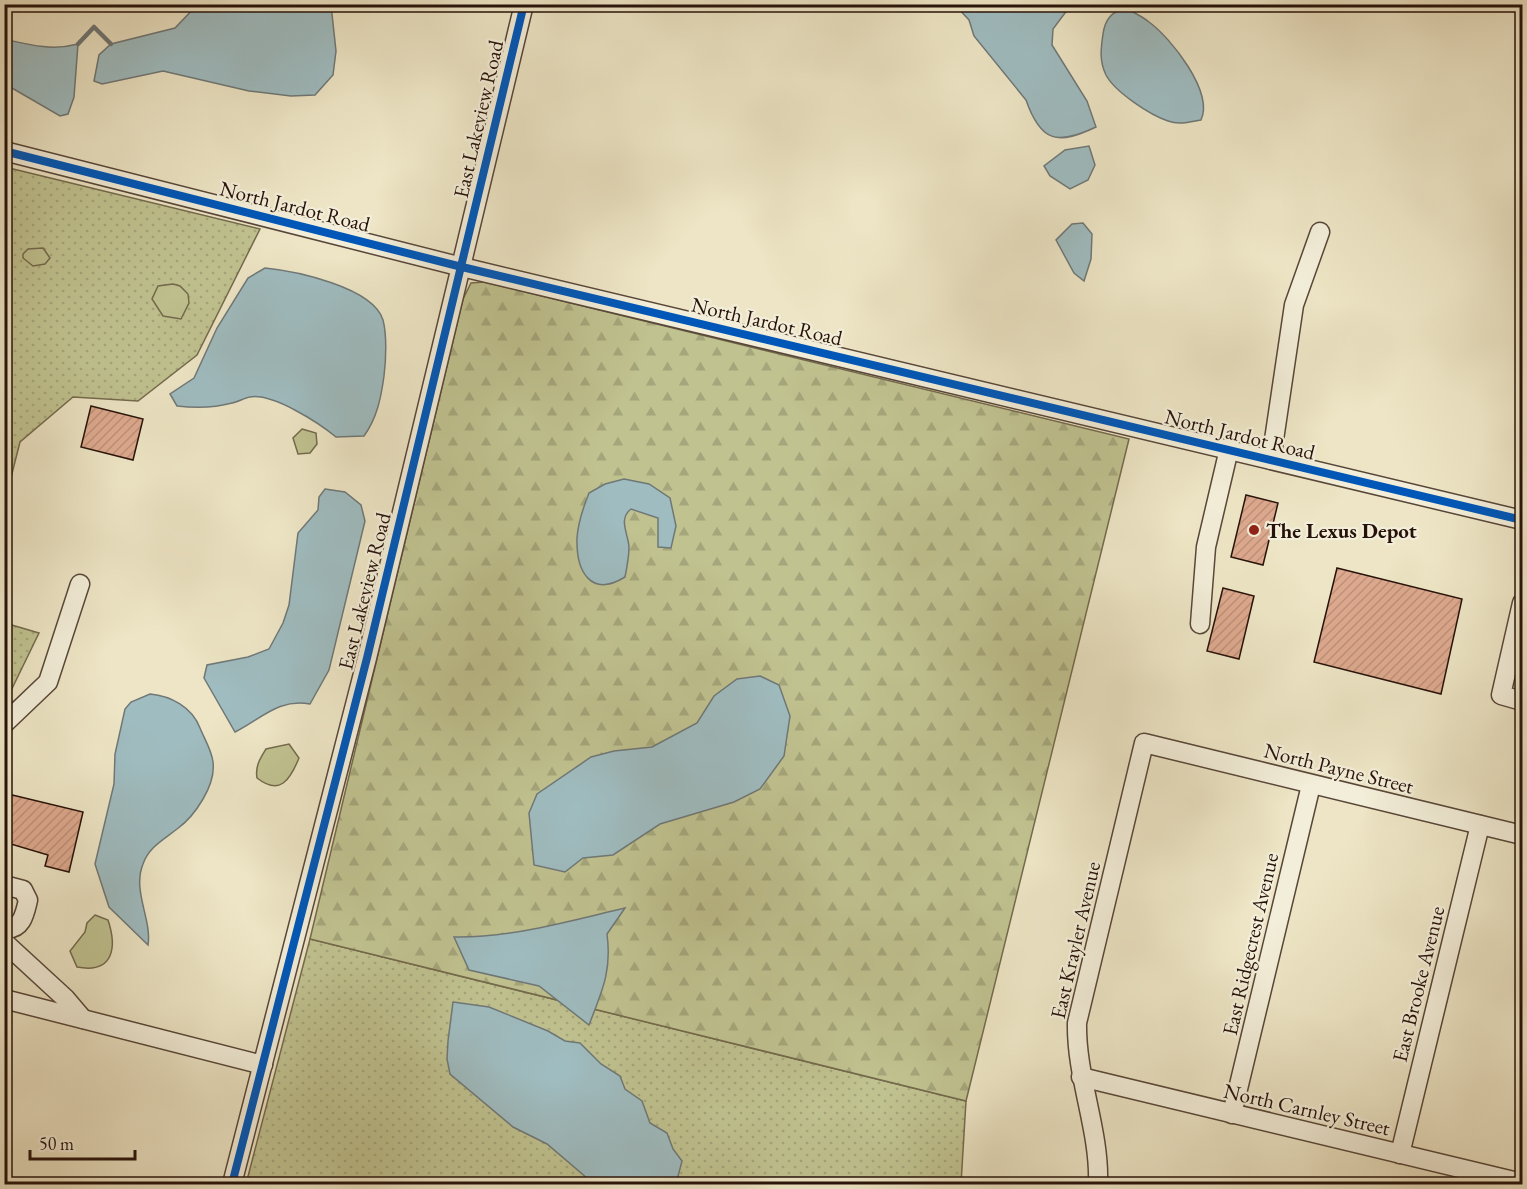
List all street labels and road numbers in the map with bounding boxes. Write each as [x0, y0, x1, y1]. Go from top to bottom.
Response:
street label: East Lakeview Road [447, 37, 509, 200]
street label: North Jardot Road [217, 174, 373, 238]
street label: North Jardot Road [689, 291, 845, 352]
street label: North Jardot Road [1162, 402, 1318, 466]
street label: East Lakeview Road [331, 509, 397, 672]
street label: North Payne Street [1261, 736, 1417, 800]
street label: East Ridgecrest Avenue [1216, 850, 1284, 1038]
street label: East Krayler Avenue [1044, 859, 1106, 1021]
street label: East Brooke Avenue [1386, 903, 1450, 1065]
street label: North Carnley Street [1221, 1077, 1393, 1141]

